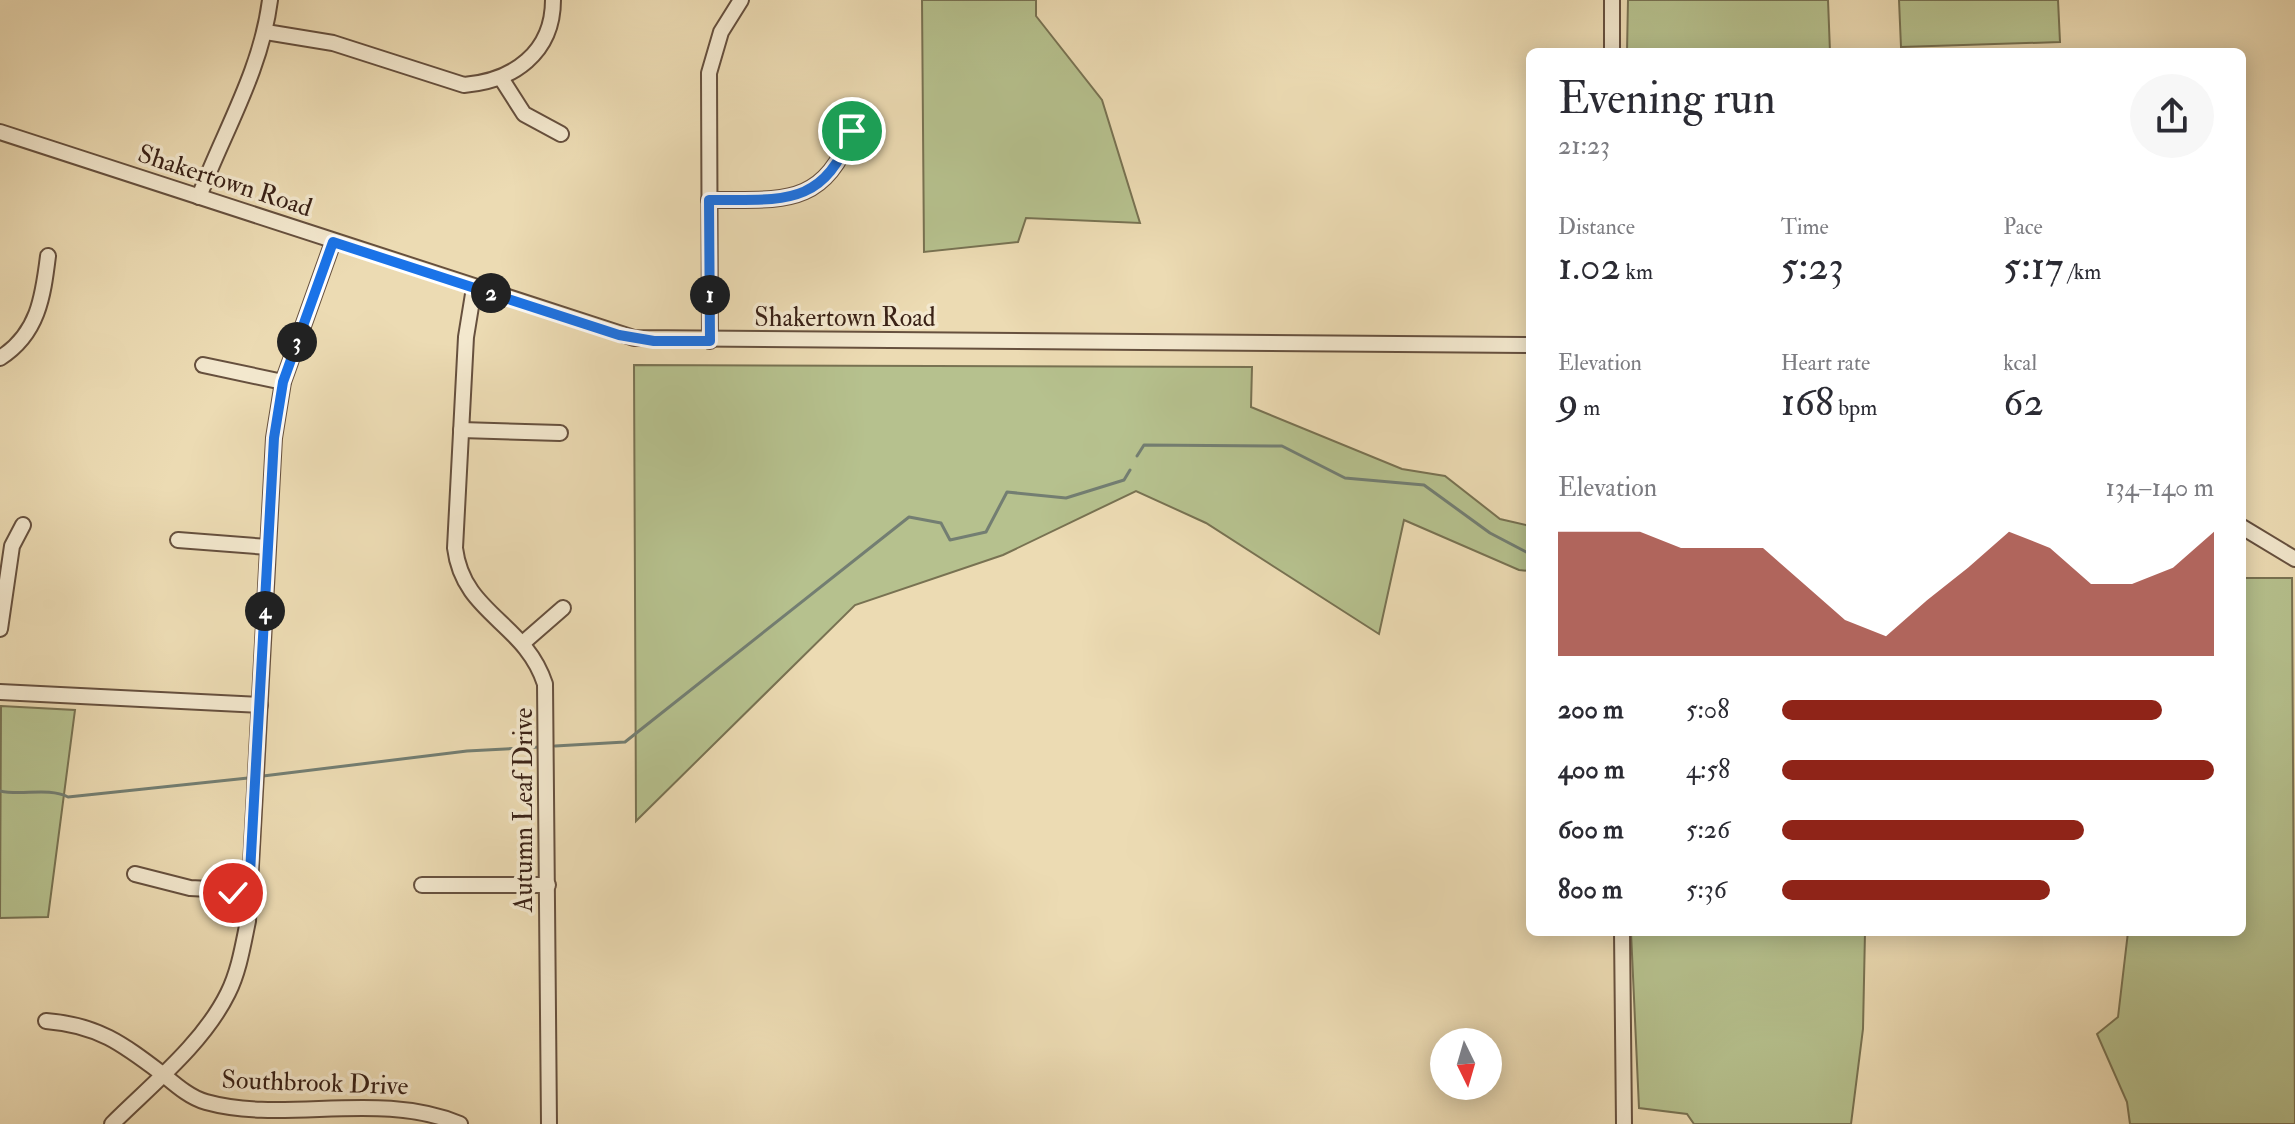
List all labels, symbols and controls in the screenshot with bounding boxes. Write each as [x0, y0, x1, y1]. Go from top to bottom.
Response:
text: Evening run [1558, 72, 1776, 127]
button: share [2130, 74, 2214, 158]
pin [818, 97, 886, 165]
icon: arrive [830, 109, 874, 153]
text: 21:23 [1558, 130, 1610, 162]
street label: Shakertown Road [134, 138, 316, 224]
text: Distance [1558, 213, 1635, 241]
text: Time [1781, 213, 1829, 241]
text: Pace [2003, 213, 2043, 241]
text: 1.02 [1558, 241, 1621, 292]
text: 5:23 [1781, 241, 1844, 292]
text: 5:17 [2003, 241, 2063, 292]
text: km [1621, 258, 1653, 286]
text: /km [2063, 258, 2101, 286]
pin: 2 [471, 273, 511, 313]
pin: 1 [690, 275, 730, 315]
text: 2 [485, 279, 497, 307]
text: 1 [706, 281, 714, 309]
street label: Shakertown Road [754, 302, 936, 334]
pin: 3 [277, 322, 317, 362]
text: 3 [293, 328, 301, 356]
text: Elevation [1558, 349, 1642, 377]
text: Heart rate [1781, 349, 1870, 377]
text: kcal [2003, 349, 2037, 377]
text: 9 [1558, 377, 1579, 428]
text: 168 [1781, 377, 1834, 428]
text: 62 [2003, 377, 2044, 428]
text: m [1579, 394, 1600, 422]
text: bpm [1834, 394, 1877, 422]
text: Elevation [1558, 472, 1657, 504]
text: 134–140 m [2105, 472, 2214, 504]
pin: 4 [245, 591, 285, 631]
text: 4 [259, 597, 271, 625]
text: 200 m [1558, 694, 1623, 726]
text: 5:08 [1686, 694, 1729, 726]
street label: Autumn Leaf Drive [508, 708, 540, 913]
text: 400 m [1558, 754, 1624, 786]
text: 4:58 [1686, 754, 1730, 786]
text: 600 m [1558, 814, 1623, 846]
text: 5:26 [1686, 814, 1730, 846]
pin [199, 859, 267, 927]
icon: check [211, 871, 255, 915]
text: 800 m [1558, 874, 1623, 906]
text: 5:36 [1686, 874, 1727, 906]
north arrow [1430, 1028, 1502, 1100]
map controls [1430, 1028, 1502, 1100]
street label: Southbrook Drive [221, 1064, 409, 1102]

